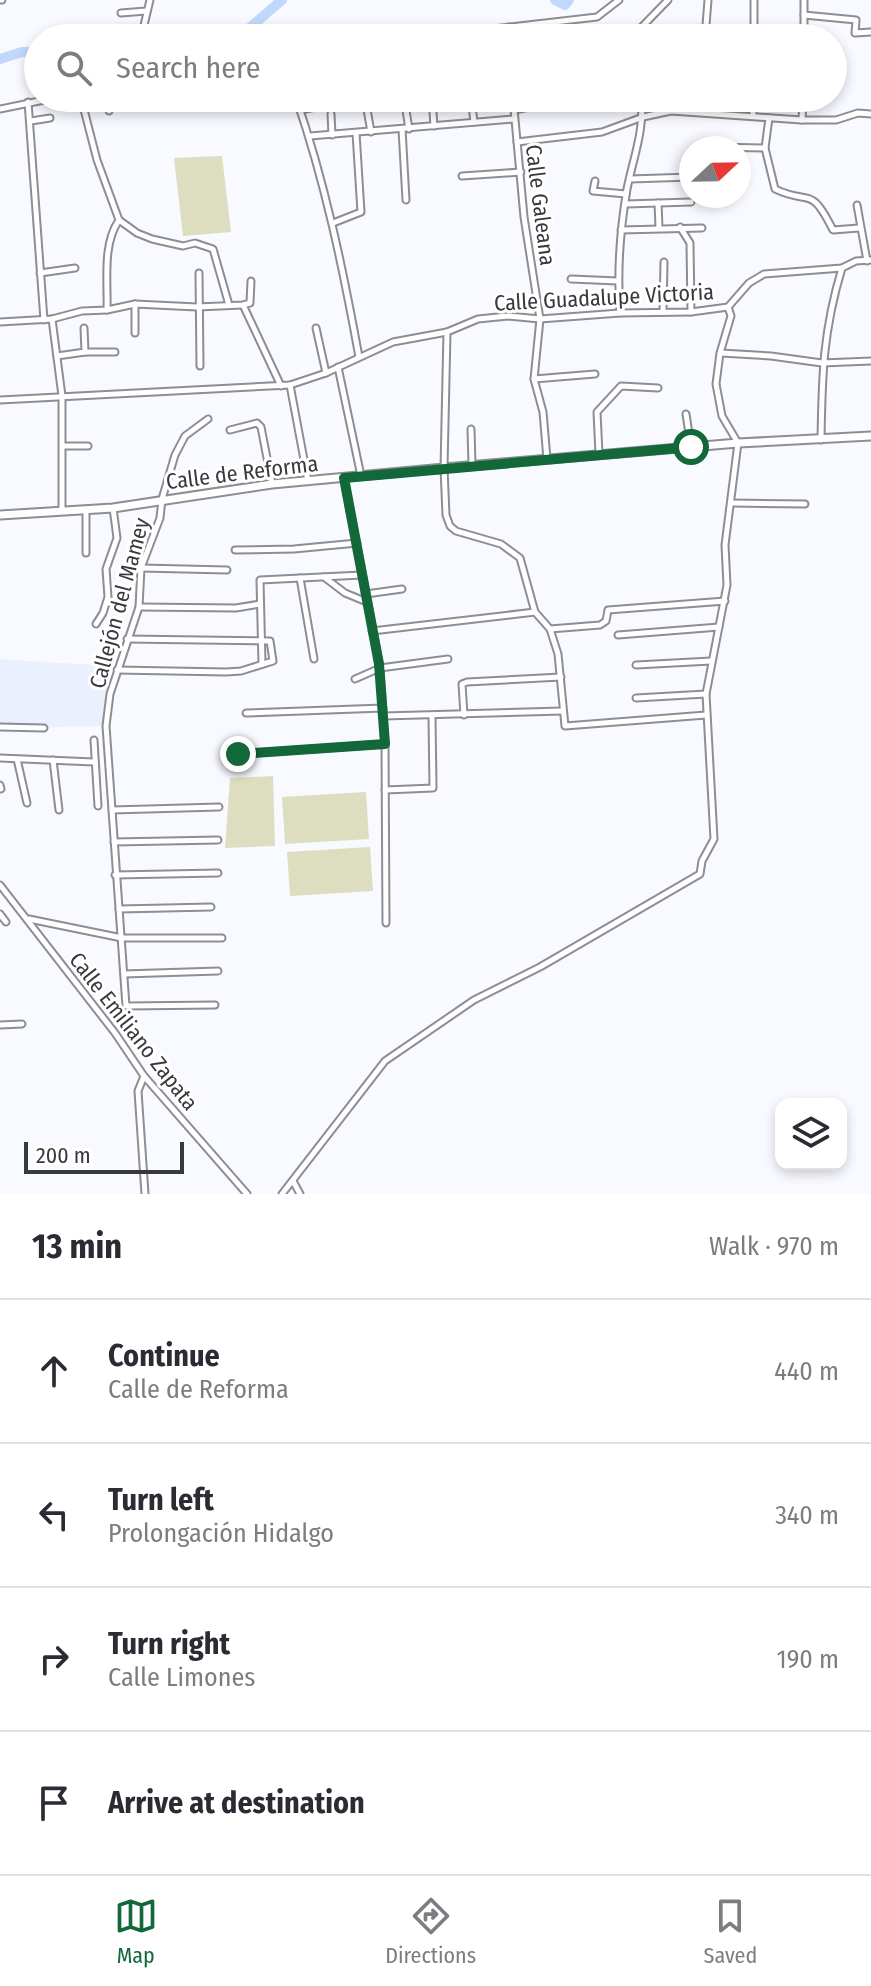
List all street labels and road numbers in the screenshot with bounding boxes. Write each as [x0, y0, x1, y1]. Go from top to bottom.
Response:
street label: Calle Galeana [520, 143, 561, 267]
street label: Calle Guadalupe Victoria [493, 278, 715, 317]
street label: Calle de Reforma [165, 450, 320, 495]
street label: Callejón del Mamey [84, 515, 155, 691]
street label: Calle Emiliano Zapata [64, 947, 204, 1116]

